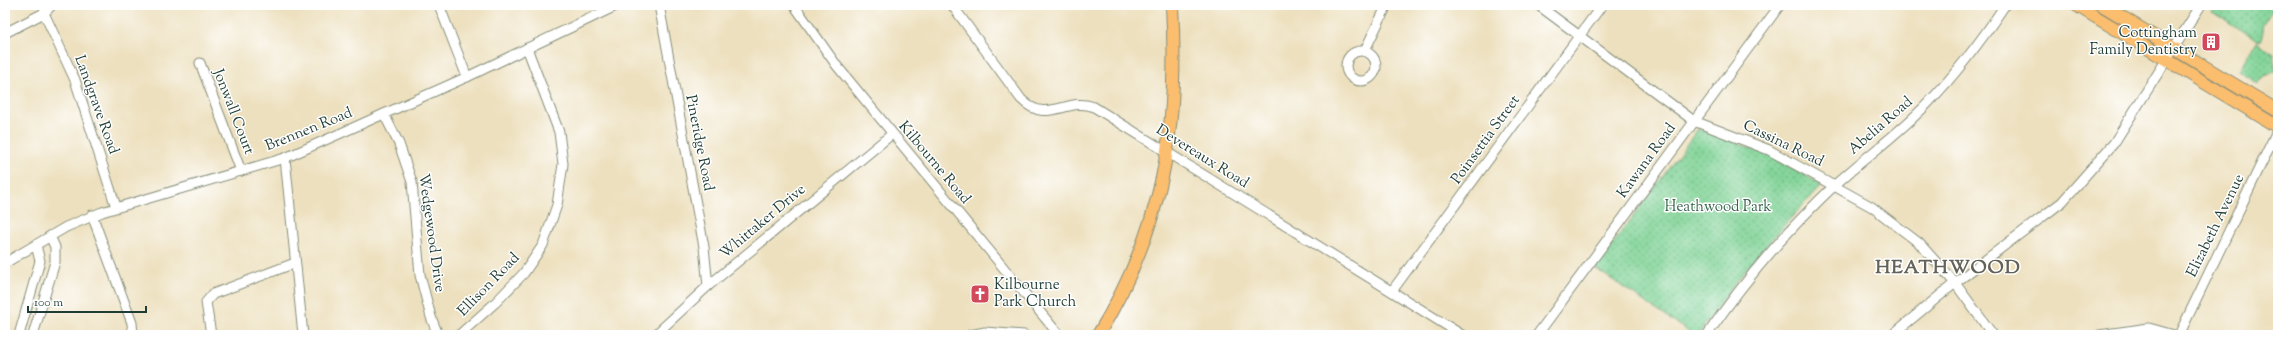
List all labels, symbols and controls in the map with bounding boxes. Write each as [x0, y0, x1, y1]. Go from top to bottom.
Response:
place label: Cottingham Family Dentistry [2090, 23, 2198, 61]
building icon: Cottingham Family Dentistry [2200, 31, 2222, 53]
street label: Landgrave Road [68, 53, 124, 158]
street label: Jonwall Court [207, 65, 259, 158]
street label: Poinsettia Street [1447, 91, 1525, 189]
street label: Abelia Road [1844, 92, 1918, 160]
street label: Pineridge Road [679, 93, 719, 193]
street label: Brennen Road [262, 103, 356, 157]
street label: Cassina Road [1739, 115, 1827, 173]
street label: Kilbourne Road [893, 117, 975, 209]
street label: Kawana Road [1613, 119, 1682, 203]
street label: Devereaux Road [1151, 120, 1253, 194]
street label: Elizabeth Avenue [2182, 171, 2250, 281]
street label: Wedgewood Drive [412, 172, 450, 294]
street label: Whittaker Drive [715, 180, 811, 264]
park label: Heathwood Park [1665, 197, 1771, 218]
street label: Ellison Road [453, 248, 525, 322]
district label: HEATHWOOD [1875, 255, 2021, 282]
place label: Kilbourne Park Church [994, 275, 1077, 313]
church icon: Kilbourne Park Church [969, 283, 991, 305]
scale bar [28, 288, 146, 314]
text: 100 m [34, 294, 63, 312]

